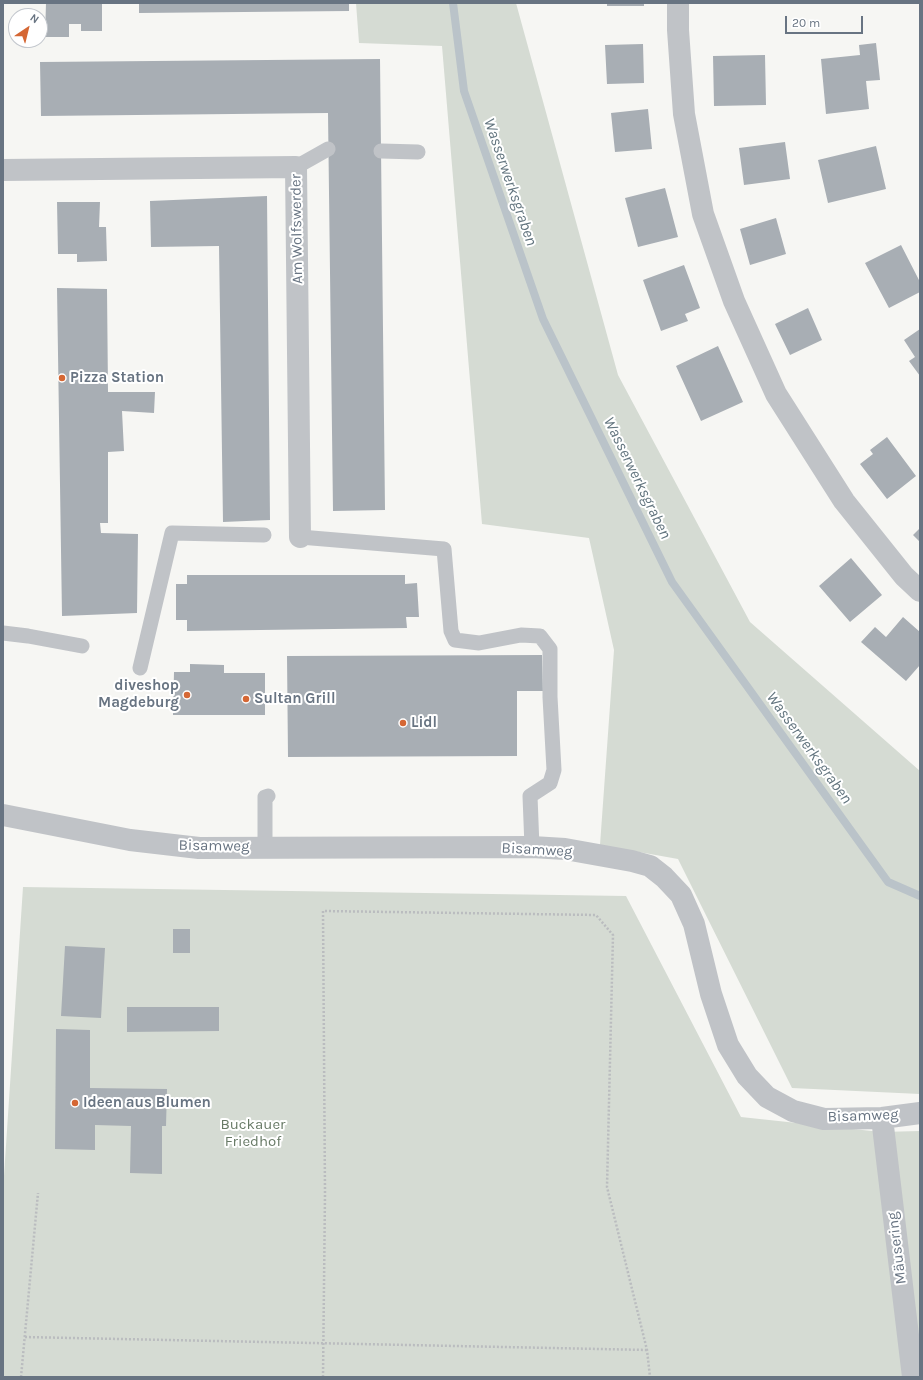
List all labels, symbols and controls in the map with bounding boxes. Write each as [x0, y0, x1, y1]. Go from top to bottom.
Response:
north arrow [8, 8, 48, 48]
scale bar [787, 8, 865, 34]
text: N [28, 11, 42, 26]
text: 20 m [792, 16, 820, 30]
water label: Wasserwerksgraben [479, 116, 541, 248]
street label: Am Wolfswerder [287, 174, 307, 284]
place label: Pizza Station [70, 369, 164, 387]
marker: Pizza Station [57, 373, 67, 383]
water label: Wasserwerksgraben [599, 414, 675, 542]
place label: diveshop Magdeburg [98, 677, 179, 712]
water label: Wasserwerksgraben [762, 688, 856, 808]
marker: diveshop Magdeburg [182, 690, 192, 700]
place label: Sultan Grill [254, 690, 335, 708]
marker: Sultan Grill [241, 694, 251, 704]
place label: Lidl [411, 714, 437, 732]
marker: Lidl [398, 718, 408, 728]
street label: Bisamweg [178, 836, 250, 856]
street label: Bisamweg [501, 839, 573, 861]
place label: Ideen aus Blumen [83, 1094, 211, 1112]
marker: Ideen aus Blumen [70, 1098, 80, 1108]
street label: Bisamweg [827, 1106, 899, 1126]
park label: Buckauer Friedhof [220, 1116, 286, 1151]
street label: Mäusering [884, 1211, 910, 1285]

